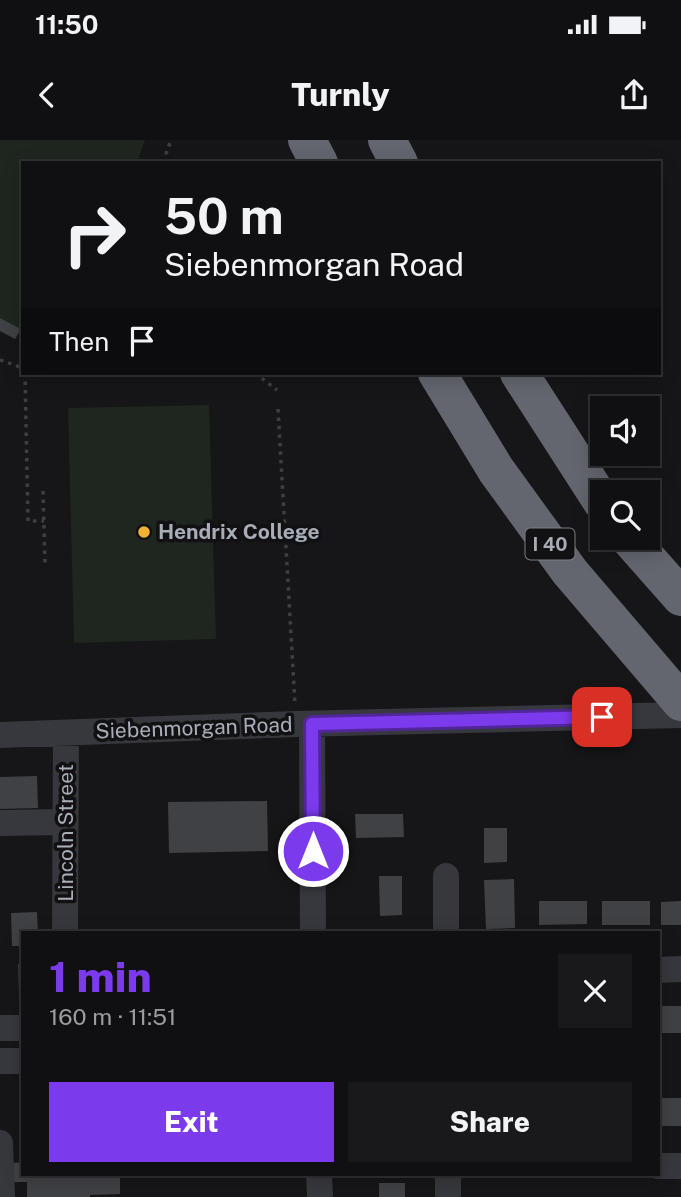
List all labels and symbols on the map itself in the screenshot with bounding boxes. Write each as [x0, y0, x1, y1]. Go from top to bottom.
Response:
place label: Hendrix College [158, 519, 320, 544]
marker: Hendrix College [136, 524, 152, 540]
road number: I 40 [526, 528, 574, 560]
pin [572, 687, 632, 747]
street label: Siebenmorgan Road [95, 712, 293, 743]
street label: Lincoln Street [53, 764, 78, 902]
position arrow [276, 814, 350, 888]

